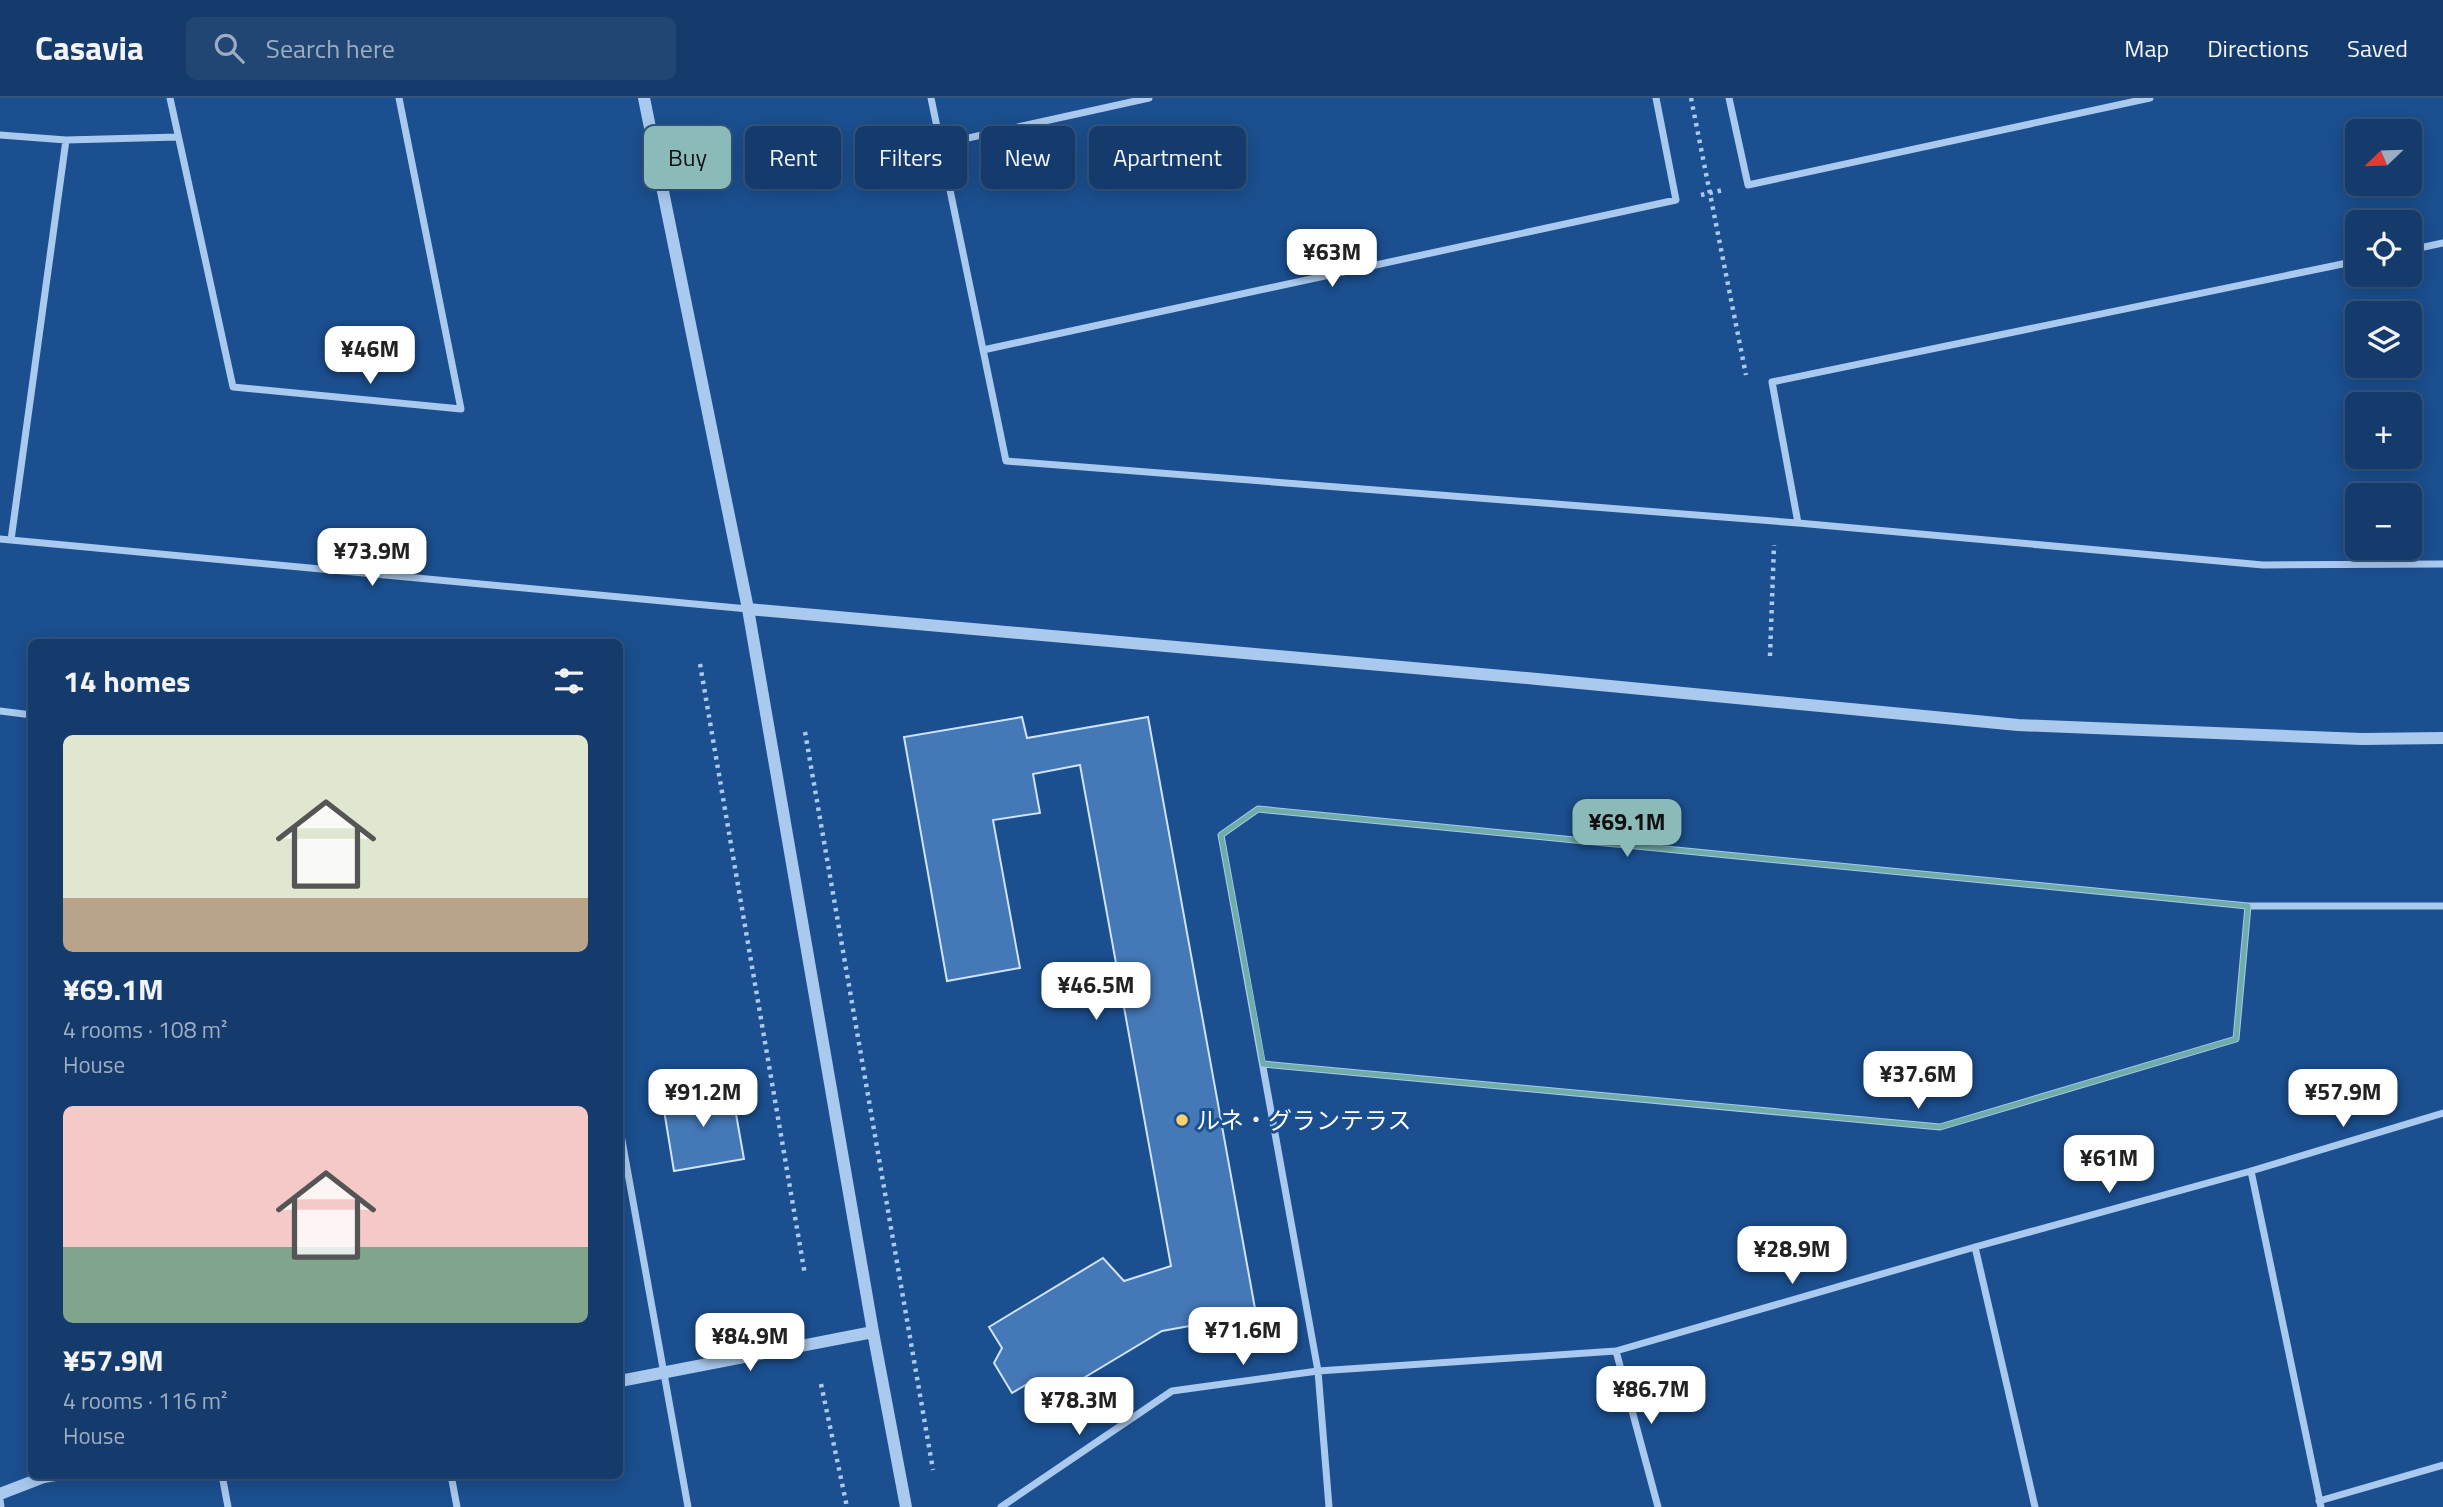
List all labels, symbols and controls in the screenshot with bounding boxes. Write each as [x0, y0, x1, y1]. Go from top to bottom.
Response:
search box [186, 17, 676, 80]
text: Casavia [35, 23, 144, 73]
icon: search [210, 29, 248, 67]
text: Search here [266, 29, 395, 68]
text: Map [2124, 30, 2169, 66]
text: Directions [2207, 30, 2309, 66]
text: Saved [2347, 30, 2408, 66]
north arrow [2345, 119, 2422, 196]
map controls [2345, 119, 2422, 560]
chip: Buy [644, 126, 731, 189]
chip: Rent [745, 126, 841, 189]
chip: Filters [855, 126, 967, 189]
chip: New [981, 126, 1075, 189]
chip: Apartment [1089, 126, 1246, 189]
button: locate [2345, 210, 2422, 287]
pin: ¥63M [1291, 230, 1373, 289]
text: ¥63M [1303, 234, 1361, 269]
button: layers [2345, 301, 2422, 378]
pin: ¥46M [329, 327, 411, 386]
text: ¥46M [341, 331, 399, 366]
button: + [2345, 392, 2422, 469]
button: − [2345, 483, 2422, 560]
pin: ¥73.9M [315, 528, 429, 588]
text: ¥73.9M [333, 533, 411, 568]
text: 14 homes [63, 658, 190, 704]
icon: filters [550, 662, 588, 700]
icon: home [263, 781, 389, 907]
pin: ¥69.1M [1570, 800, 1684, 859]
text: ¥69.1M [1588, 804, 1666, 839]
pin: ¥46.5M [1039, 962, 1153, 1022]
text: ¥69.1M [63, 966, 164, 1012]
text: ¥46.5M [1057, 967, 1135, 1002]
text: 4 rooms · 108 m² [63, 1012, 227, 1047]
text: House [63, 1047, 125, 1082]
pin: ¥37.6M [1861, 1052, 1975, 1111]
text: ¥37.6M [1879, 1056, 1957, 1091]
pin: ¥91.2M [646, 1070, 760, 1129]
pin: ¥57.9M [2286, 1070, 2400, 1129]
text: ¥91.2M [664, 1074, 742, 1109]
text: ¥57.9M [2304, 1074, 2382, 1109]
place label: ルネ・グランテラス [1196, 1102, 1412, 1138]
marker: ルネ・グランテラス [1174, 1112, 1190, 1128]
pin: ¥61M [2068, 1136, 2150, 1195]
text: ¥61M [2080, 1140, 2138, 1175]
icon: home [263, 1152, 389, 1278]
pin: ¥28.9M [1735, 1226, 1849, 1286]
text: ¥28.9M [1753, 1231, 1831, 1266]
pin: ¥71.6M [1186, 1308, 1300, 1367]
text: ¥71.6M [1204, 1312, 1282, 1347]
pin: ¥84.9M [693, 1314, 807, 1373]
text: ¥84.9M [711, 1318, 789, 1353]
text: ¥57.9M [63, 1337, 164, 1383]
pin: ¥86.7M [1594, 1366, 1708, 1426]
text: ¥86.7M [1612, 1371, 1690, 1406]
pin: ¥78.3M [1022, 1378, 1136, 1437]
text: ¥78.3M [1040, 1382, 1118, 1417]
text: 4 rooms · 116 m² [63, 1383, 227, 1418]
text: House [63, 1418, 125, 1453]

